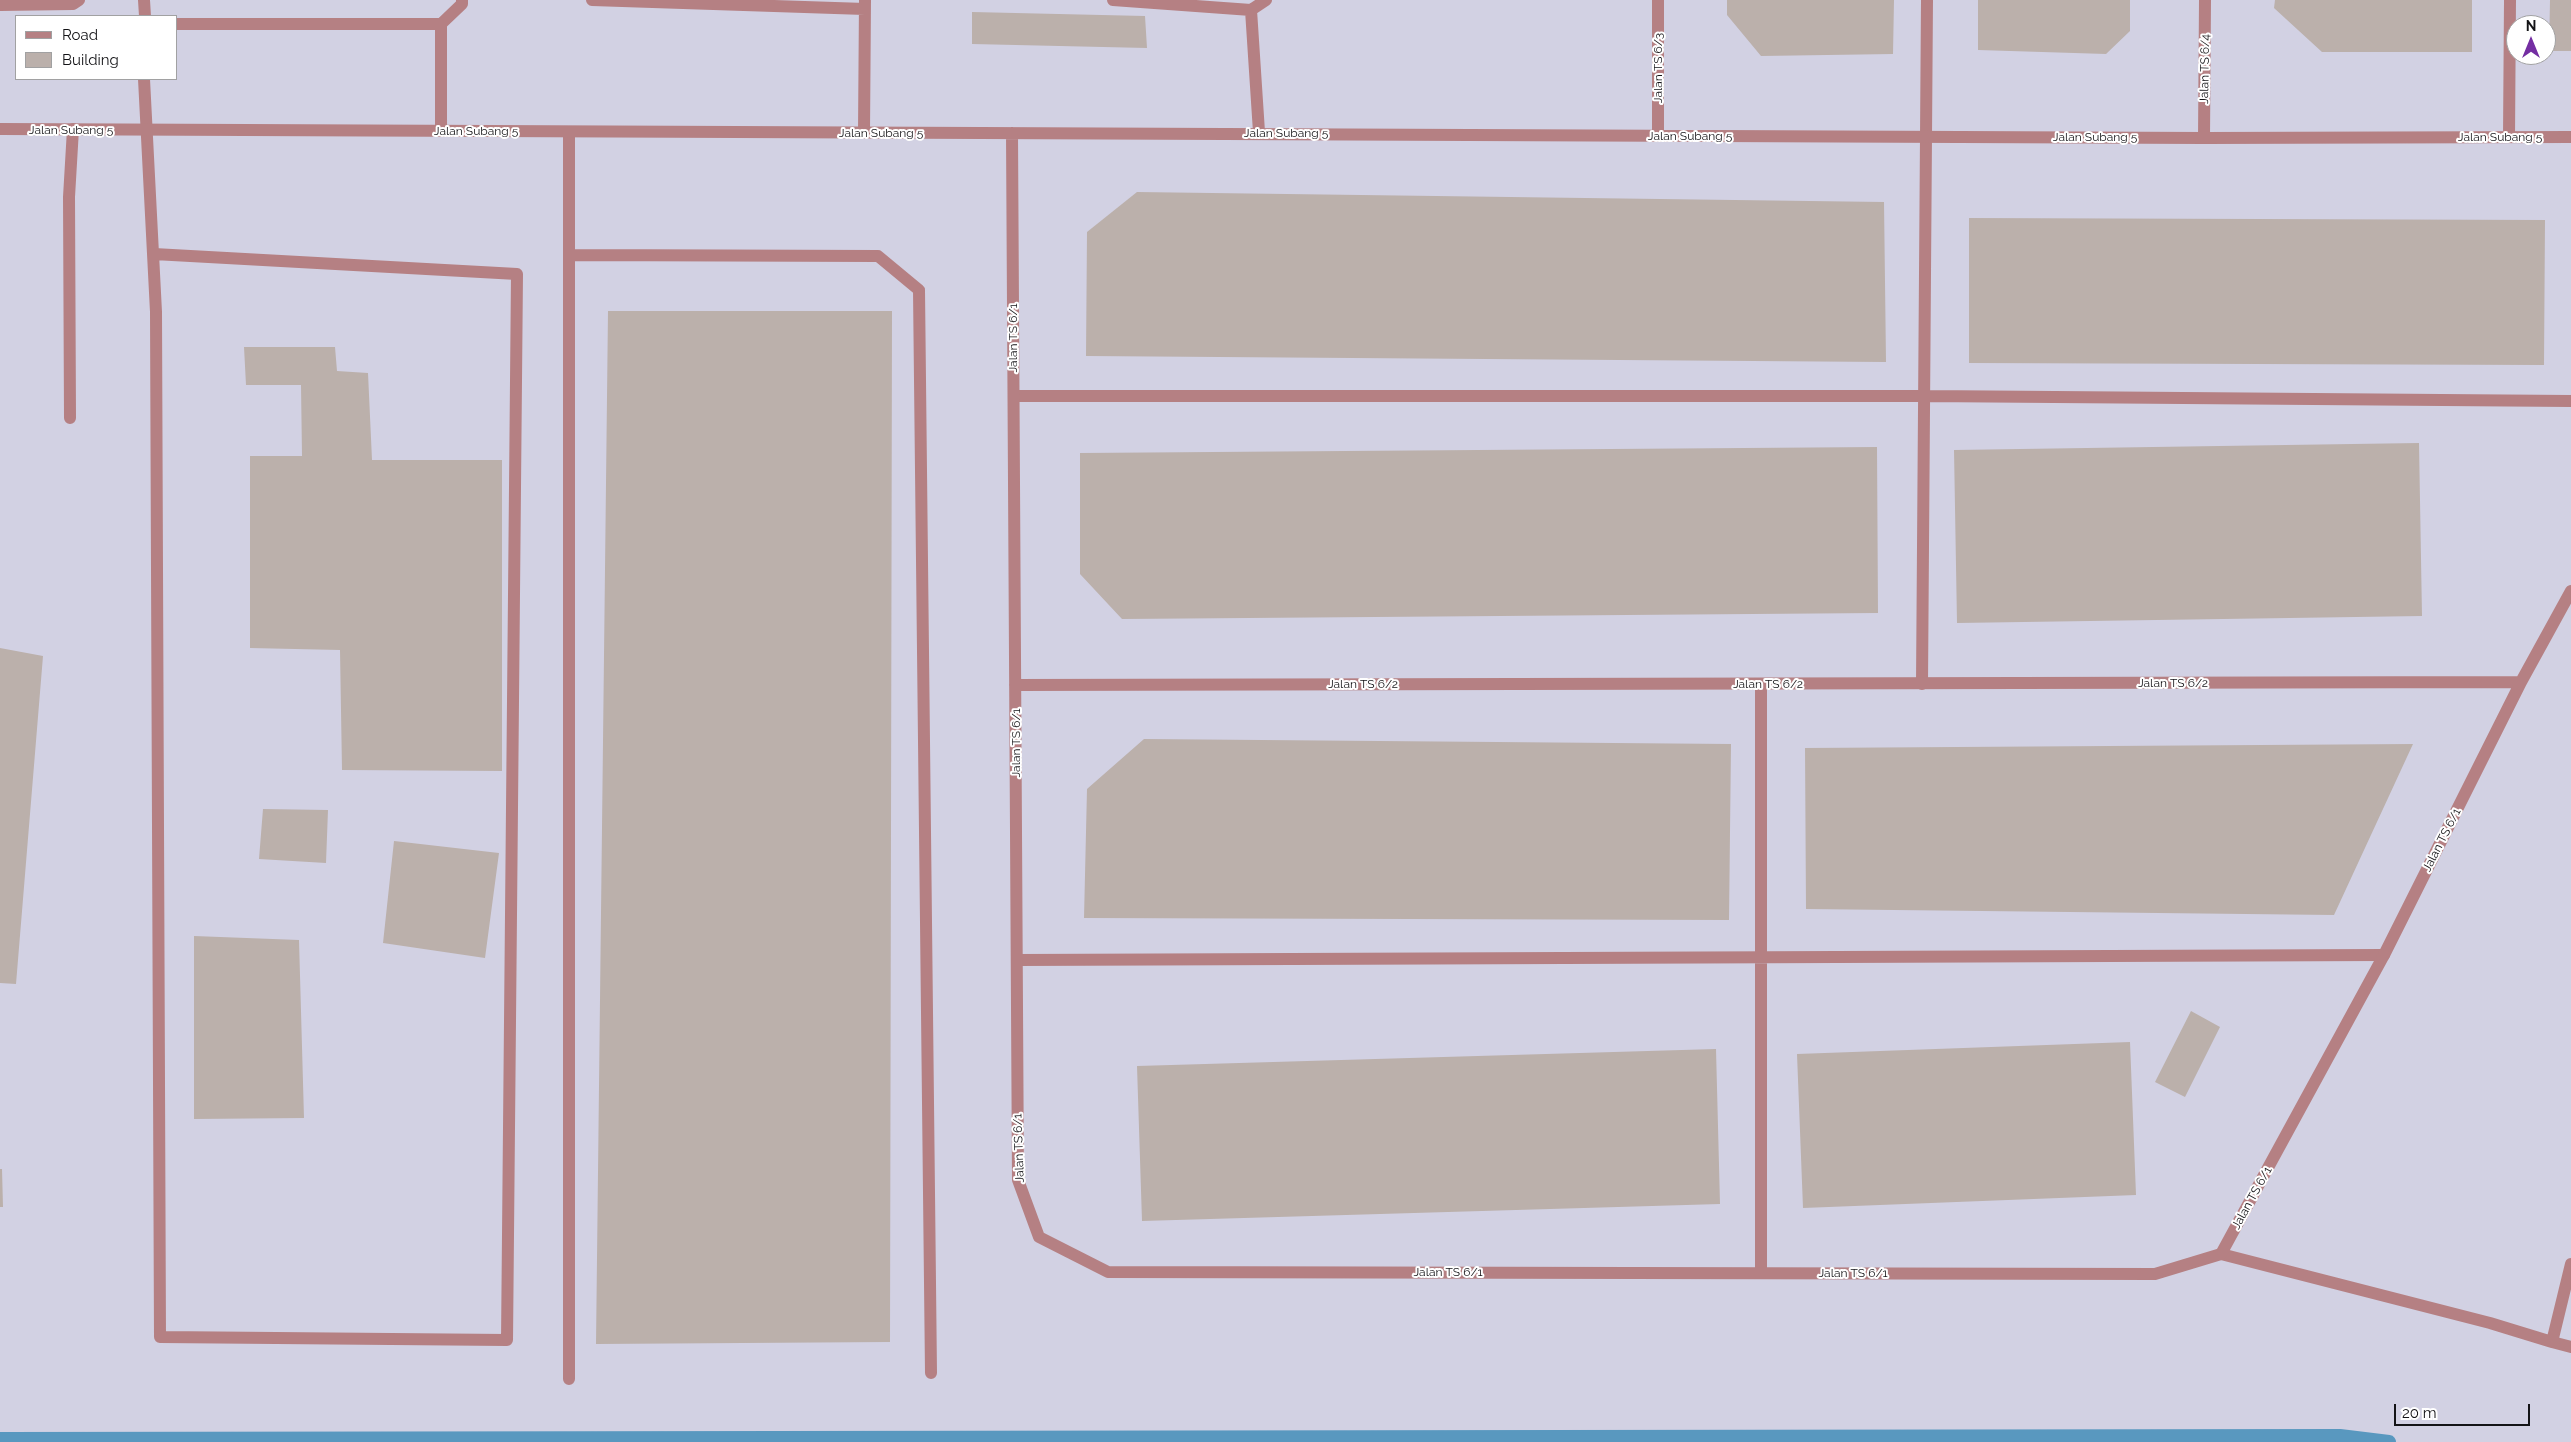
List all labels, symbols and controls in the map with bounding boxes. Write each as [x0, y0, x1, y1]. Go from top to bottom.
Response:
legend [15, 15, 178, 80]
north arrow [2506, 15, 2556, 65]
text: N [2526, 18, 2536, 34]
text: Road [62, 26, 98, 44]
street label: Jalan TS 6/3 [1651, 33, 1665, 103]
street label: Jalan TS 6/4 [2197, 34, 2213, 104]
text: Building [62, 51, 119, 69]
street label: Jalan Subang 5 [29, 123, 113, 137]
street label: Jalan Subang 5 [434, 124, 518, 138]
street label: Jalan Subang 5 [839, 126, 923, 140]
street label: Jalan Subang 5 [1244, 126, 1328, 140]
street label: Jalan Subang 5 [1648, 129, 1732, 143]
street label: Jalan Subang 5 [2053, 130, 2137, 144]
street label: Jalan Subang 5 [2458, 130, 2542, 144]
street label: Jalan TS 6/1 [1006, 303, 1020, 373]
street label: Jalan TS 6/2 [2138, 676, 2208, 690]
street label: Jalan TS 6/2 [1328, 677, 1398, 691]
street label: Jalan TS 6/2 [1733, 677, 1803, 691]
street label: Jalan TS 6/1 [1009, 708, 1023, 778]
street label: Jalan TS 6/1 [2420, 806, 2464, 874]
street label: Jalan TS 6/1 [1011, 1113, 1027, 1183]
street label: Jalan TS 6/1 [2229, 1164, 2275, 1232]
street label: Jalan TS 6/1 [1413, 1265, 1483, 1279]
street label: Jalan TS 6/1 [1818, 1266, 1888, 1280]
scale bar [2396, 1394, 2532, 1426]
text: 20 m [2402, 1404, 2437, 1422]

